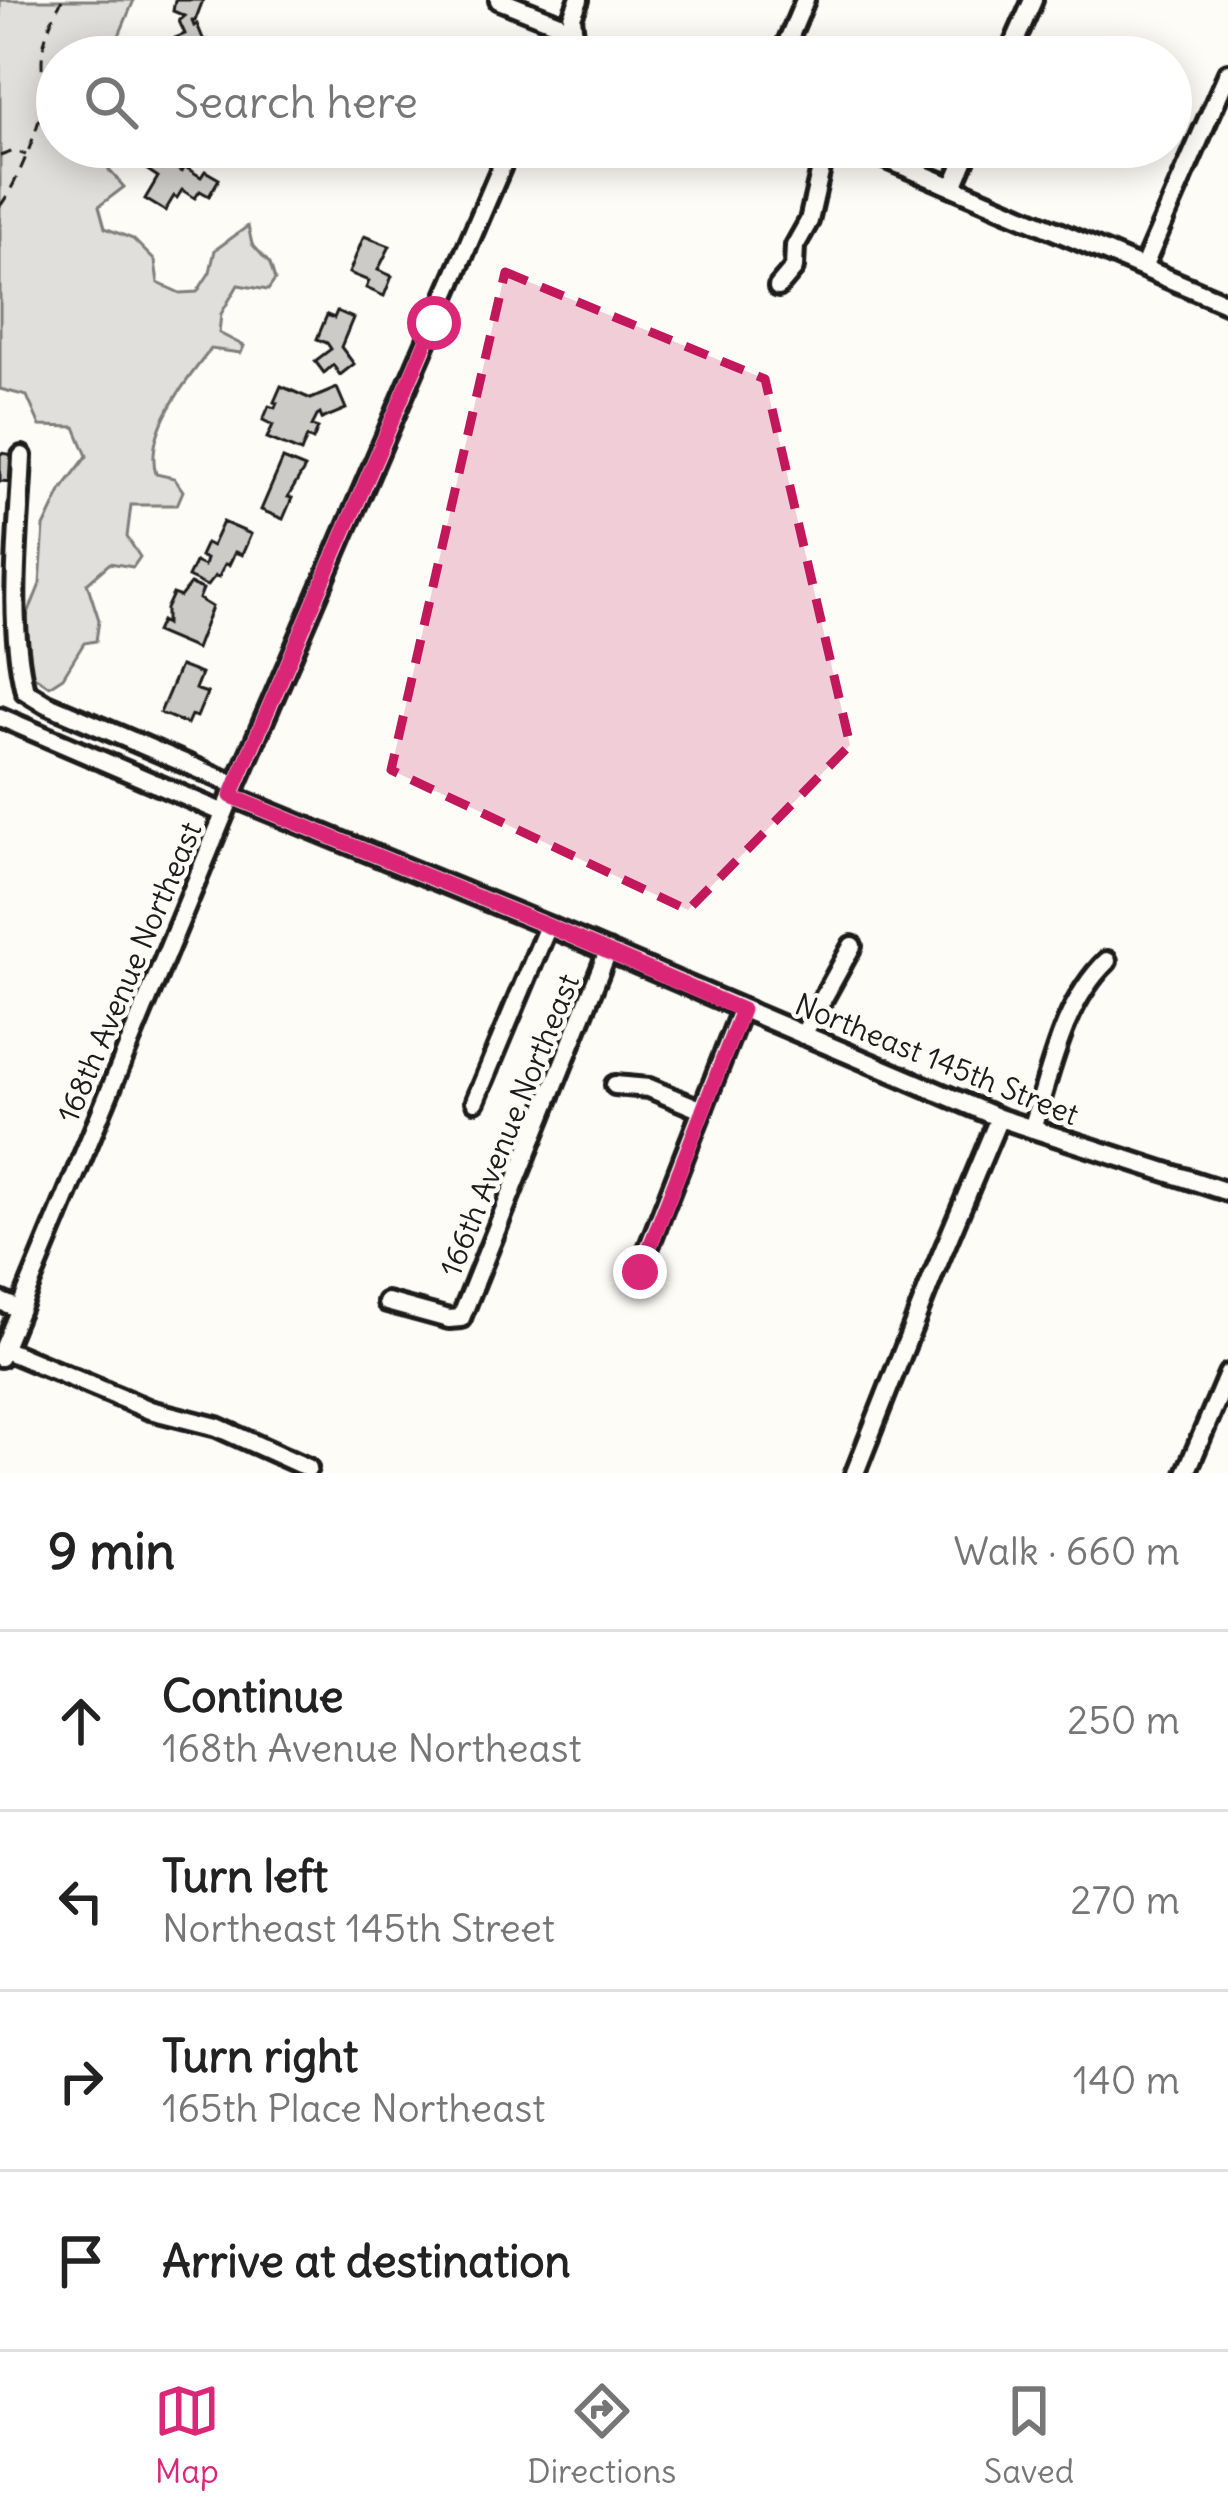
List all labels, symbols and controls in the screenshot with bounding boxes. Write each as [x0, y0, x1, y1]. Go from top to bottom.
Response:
search box [36, 36, 1192, 168]
icon: search [78, 69, 144, 135]
text: Search here [174, 74, 418, 130]
route start [407, 296, 461, 350]
street label: 168th Avenue Northeast [48, 816, 210, 1128]
street label: 166th Avenue Northeast [431, 968, 587, 1282]
street label: Northeast 145th Street [790, 985, 1084, 1133]
route end [613, 1245, 667, 1299]
text: 9 min [48, 1519, 175, 1583]
text: Walk · 660 m [954, 1527, 1180, 1576]
text: Continue [162, 1668, 344, 1724]
icon: ahead [48, 1688, 114, 1754]
text: 250 m [1067, 1696, 1180, 1745]
text: 168th Avenue Northeast [162, 1724, 582, 1773]
text: Turn left [162, 1848, 328, 1904]
icon: left [48, 1868, 114, 1934]
text: 270 m [1070, 1876, 1180, 1925]
text: Northeast 145th Street [162, 1904, 555, 1953]
text: Turn right [162, 2028, 358, 2084]
icon: right [48, 2048, 114, 2114]
text: 140 m [1073, 2056, 1180, 2105]
text: 165th Place Northeast [162, 2084, 545, 2133]
icon: arrive [48, 2228, 114, 2294]
text: Arrive at destination [162, 2233, 571, 2289]
tab: Map [154, 2378, 220, 2492]
tab: Directions [527, 2378, 676, 2492]
tab: Saved [984, 2378, 1074, 2492]

